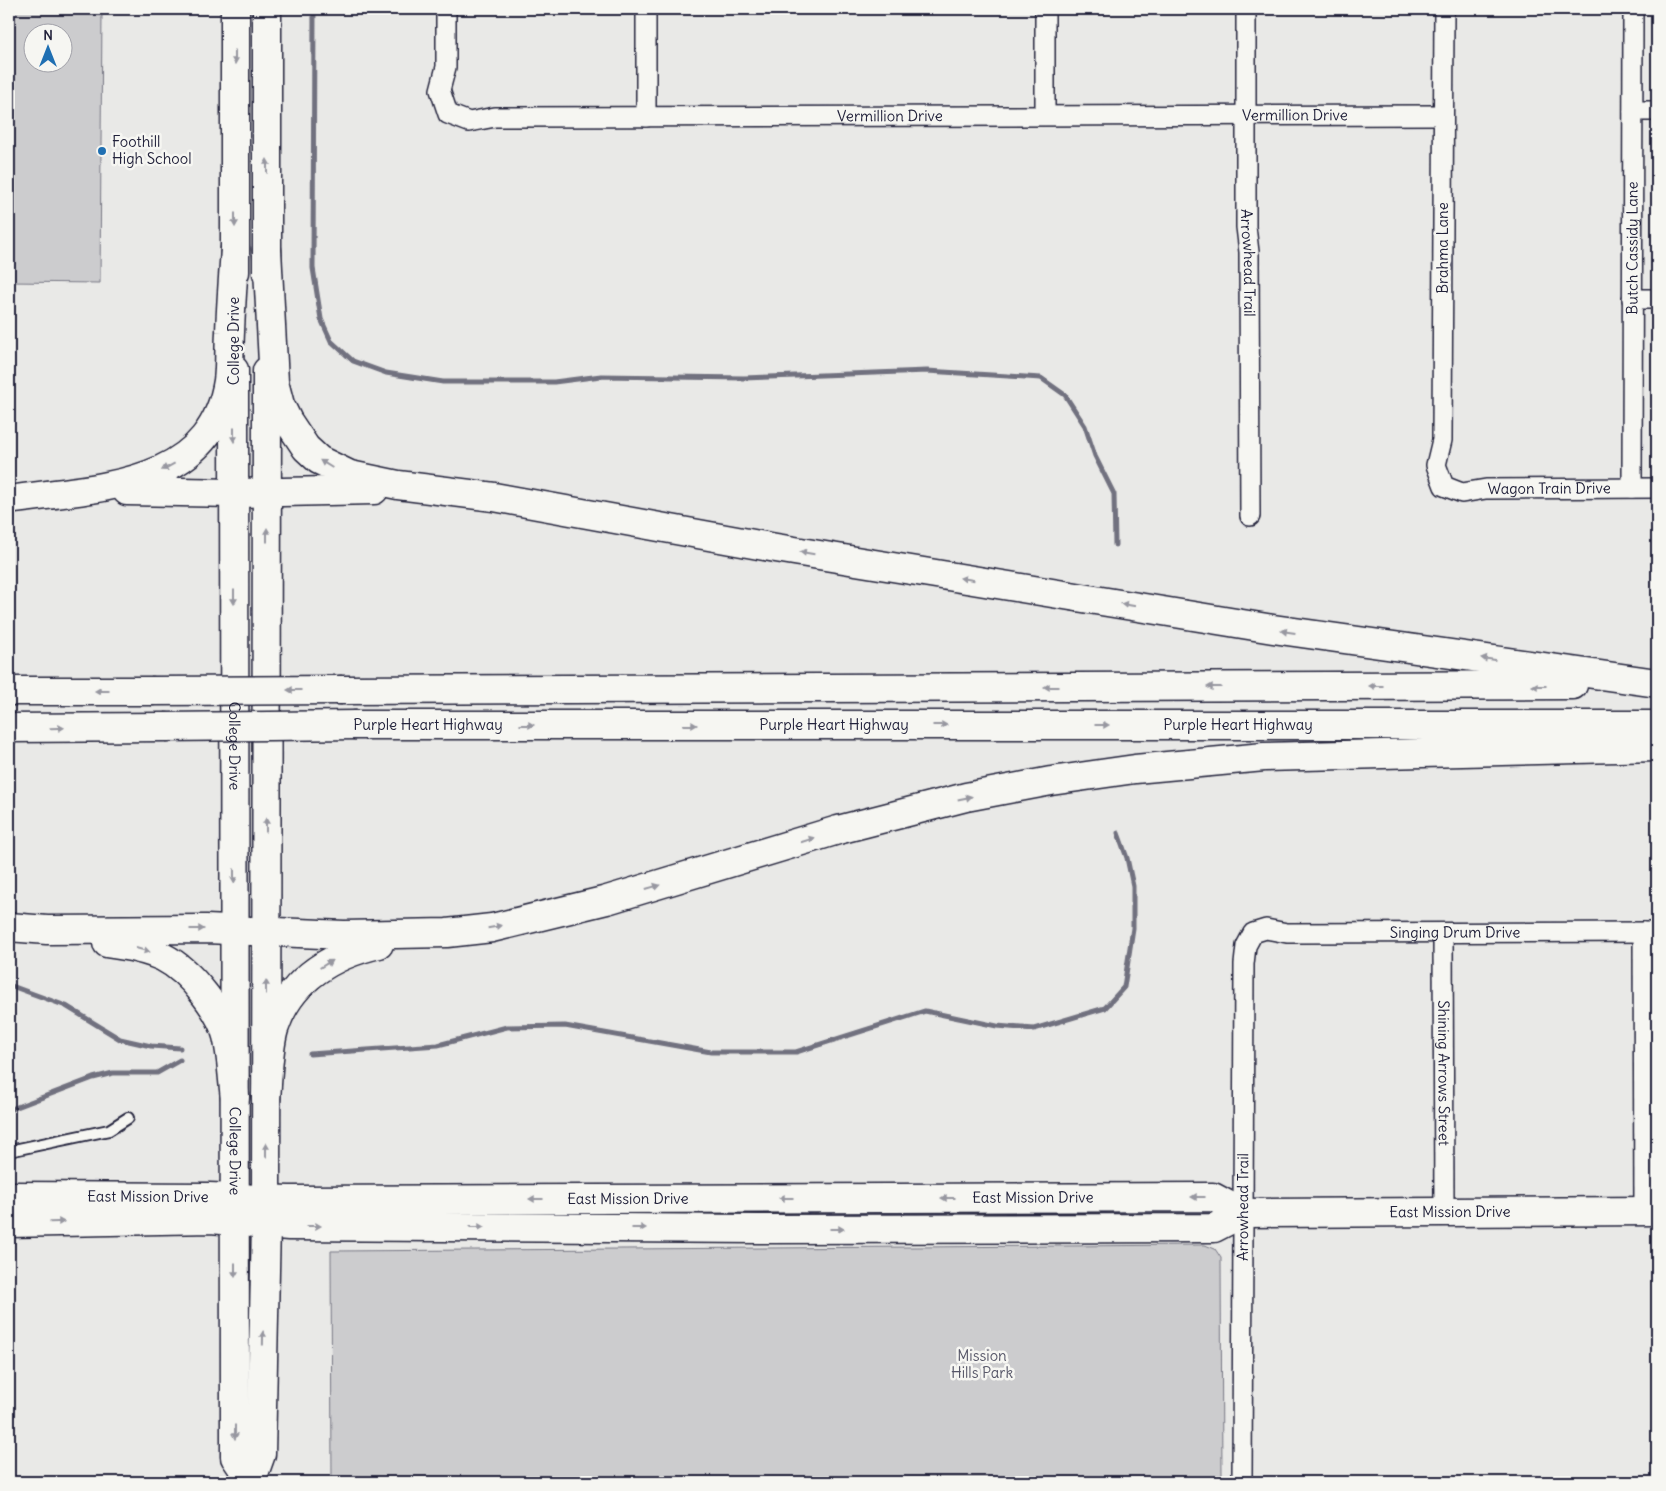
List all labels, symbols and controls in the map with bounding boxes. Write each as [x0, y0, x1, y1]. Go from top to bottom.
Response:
north arrow [22, 22, 72, 72]
text: N [43, 26, 53, 44]
one-way arrow [231, 50, 239, 66]
street label: Vermillion Drive [1242, 105, 1348, 124]
street label: Vermillion Drive [837, 106, 943, 125]
place label: Foothill High School [112, 132, 192, 168]
marker: Foothill High School [96, 145, 108, 157]
one-way arrow [263, 158, 271, 174]
street label: Butch Cassidy Lane [1622, 181, 1642, 315]
street label: Brahma Lane [1433, 202, 1452, 294]
street label: Arrowhead Trail [1237, 209, 1259, 317]
one-way arrow [231, 212, 239, 228]
street label: College Drive [224, 297, 243, 385]
one-way arrow [230, 427, 238, 443]
one-way arrow [319, 459, 332, 468]
one-way arrow [161, 463, 176, 471]
street label: Wagon Train Drive [1487, 478, 1611, 498]
one-way arrow [263, 527, 271, 543]
one-way arrow [798, 548, 814, 556]
one-way arrow [959, 574, 975, 582]
one-way arrow [230, 590, 238, 606]
one-way arrow [1119, 601, 1135, 609]
one-way arrow [1280, 627, 1296, 635]
one-way arrow [1479, 655, 1495, 663]
one-way arrow [1368, 682, 1384, 690]
one-way arrow [1530, 682, 1546, 690]
one-way arrow [1043, 683, 1059, 691]
one-way arrow [1205, 683, 1221, 691]
one-way arrow [285, 686, 301, 694]
one-way arrow [94, 687, 110, 695]
street label: College Drive [225, 702, 244, 790]
street label: Purple Heart Highway [353, 715, 503, 734]
street label: Purple Heart Highway [759, 715, 909, 734]
street label: Purple Heart Highway [1163, 715, 1313, 734]
one-way arrow [519, 721, 535, 729]
one-way arrow [682, 721, 698, 729]
one-way arrow [932, 721, 948, 729]
one-way arrow [1094, 721, 1110, 729]
one-way arrow [50, 724, 66, 732]
one-way arrow [958, 794, 973, 802]
one-way arrow [262, 816, 270, 832]
one-way arrow [801, 835, 816, 843]
one-way arrow [230, 868, 238, 884]
one-way arrow [645, 882, 660, 890]
street label: Singing Drum Drive [1390, 922, 1520, 942]
one-way arrow [488, 923, 504, 931]
one-way arrow [190, 925, 206, 933]
one-way arrow [136, 946, 151, 954]
one-way arrow [319, 959, 332, 969]
one-way arrow [262, 979, 270, 995]
street label: Shining Arrows Street [1434, 1000, 1454, 1146]
street label: College Drive [226, 1107, 245, 1195]
one-way arrow [262, 1141, 270, 1157]
street label: Arrowhead Trail [1233, 1153, 1252, 1261]
street label: East Mission Drive [87, 1186, 209, 1206]
street label: East Mission Drive [972, 1187, 1094, 1207]
street label: East Mission Drive [567, 1189, 689, 1208]
one-way arrow [1190, 1193, 1206, 1201]
one-way arrow [777, 1194, 793, 1202]
one-way arrow [940, 1194, 956, 1202]
one-way arrow [527, 1195, 543, 1203]
street label: East Mission Drive [1389, 1202, 1511, 1221]
one-way arrow [50, 1218, 66, 1226]
one-way arrow [307, 1222, 323, 1230]
one-way arrow [469, 1223, 485, 1231]
one-way arrow [632, 1224, 648, 1232]
one-way arrow [829, 1225, 845, 1233]
one-way arrow [231, 1262, 239, 1278]
one-way arrow [260, 1330, 268, 1346]
park label: Mission Hills Park [951, 1346, 1013, 1382]
one-way arrow [231, 1425, 239, 1441]

